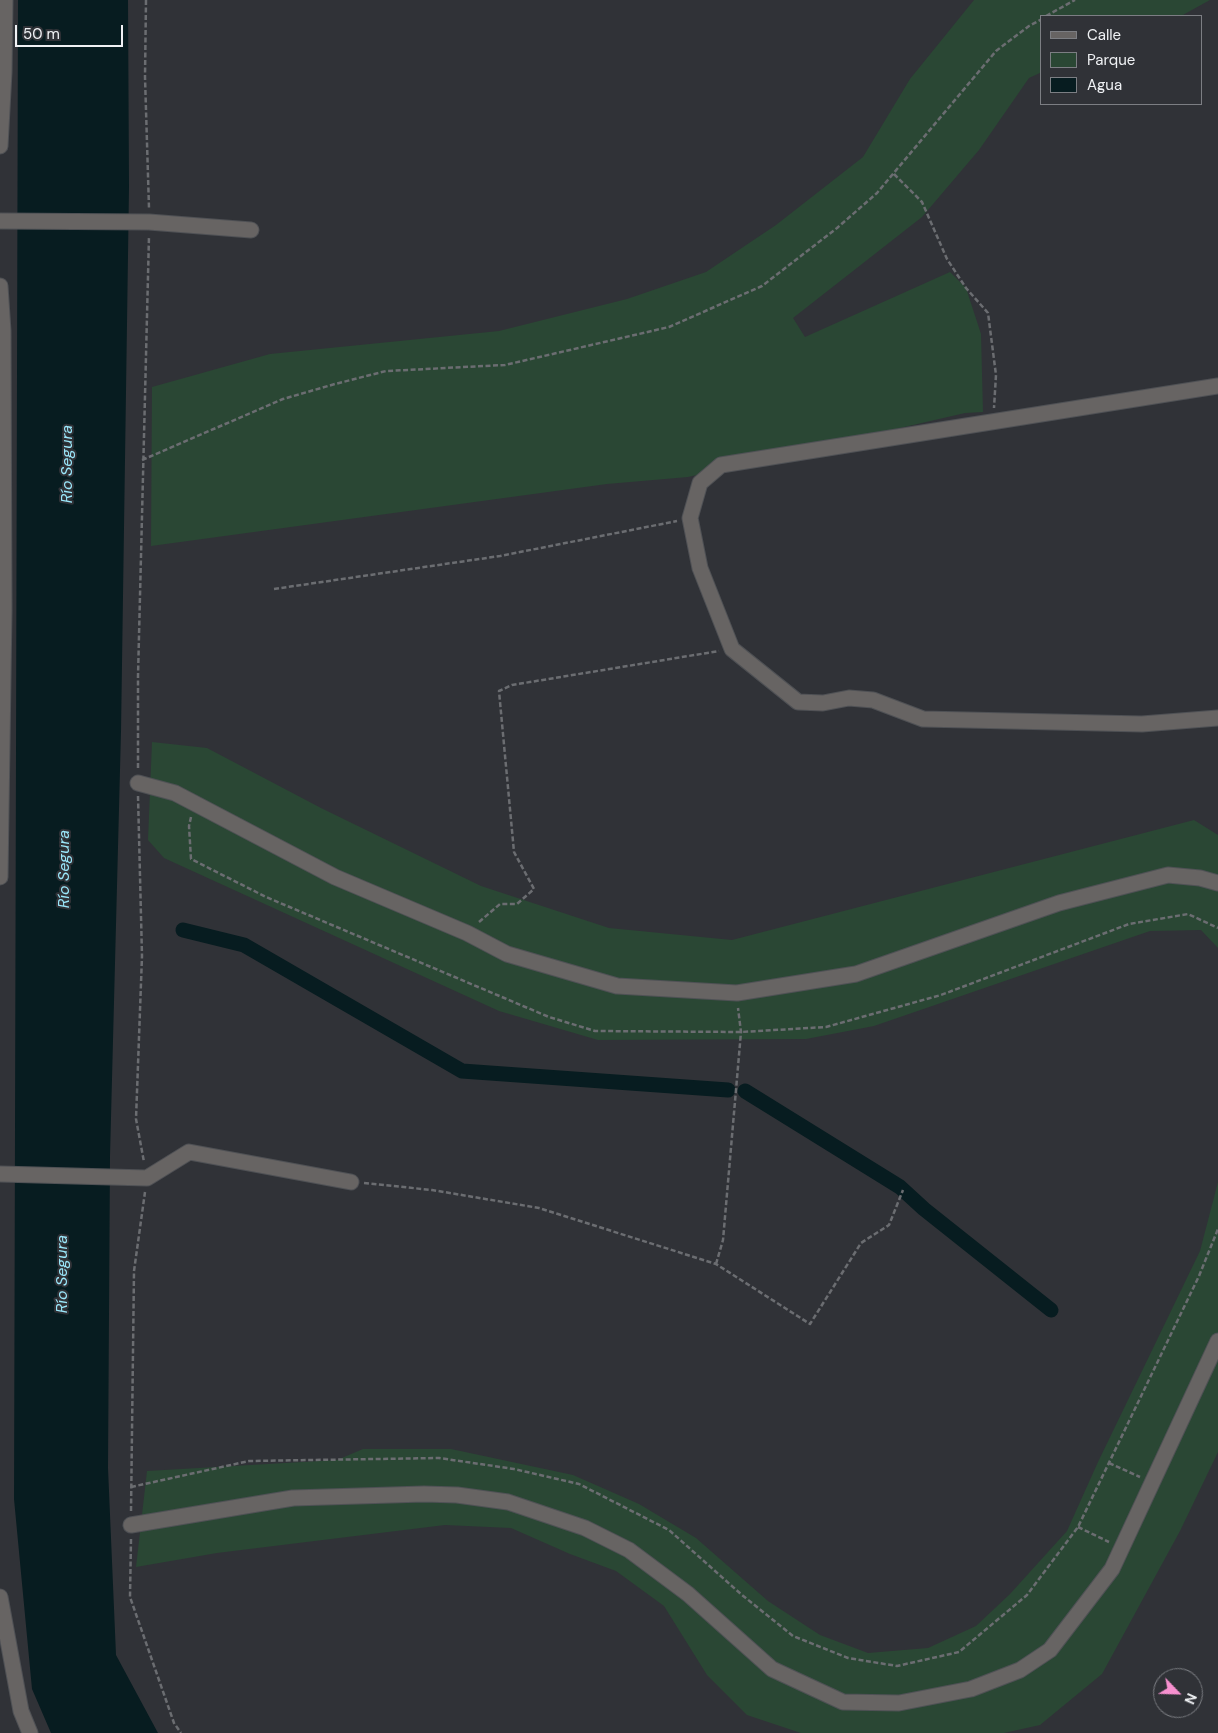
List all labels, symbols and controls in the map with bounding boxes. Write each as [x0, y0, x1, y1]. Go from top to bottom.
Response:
scale bar [18, 15, 125, 47]
legend [1040, 15, 1203, 105]
text: 50 m [23, 24, 60, 44]
text: Calle [1087, 25, 1121, 45]
text: Parque [1087, 50, 1135, 70]
text: Agua [1087, 75, 1122, 95]
water label: Río Segura [58, 425, 78, 503]
water label: Río Segura [55, 830, 75, 908]
water label: Río Segura [53, 1235, 73, 1313]
north arrow [1153, 1668, 1203, 1718]
text: N [1180, 1690, 1201, 1707]

